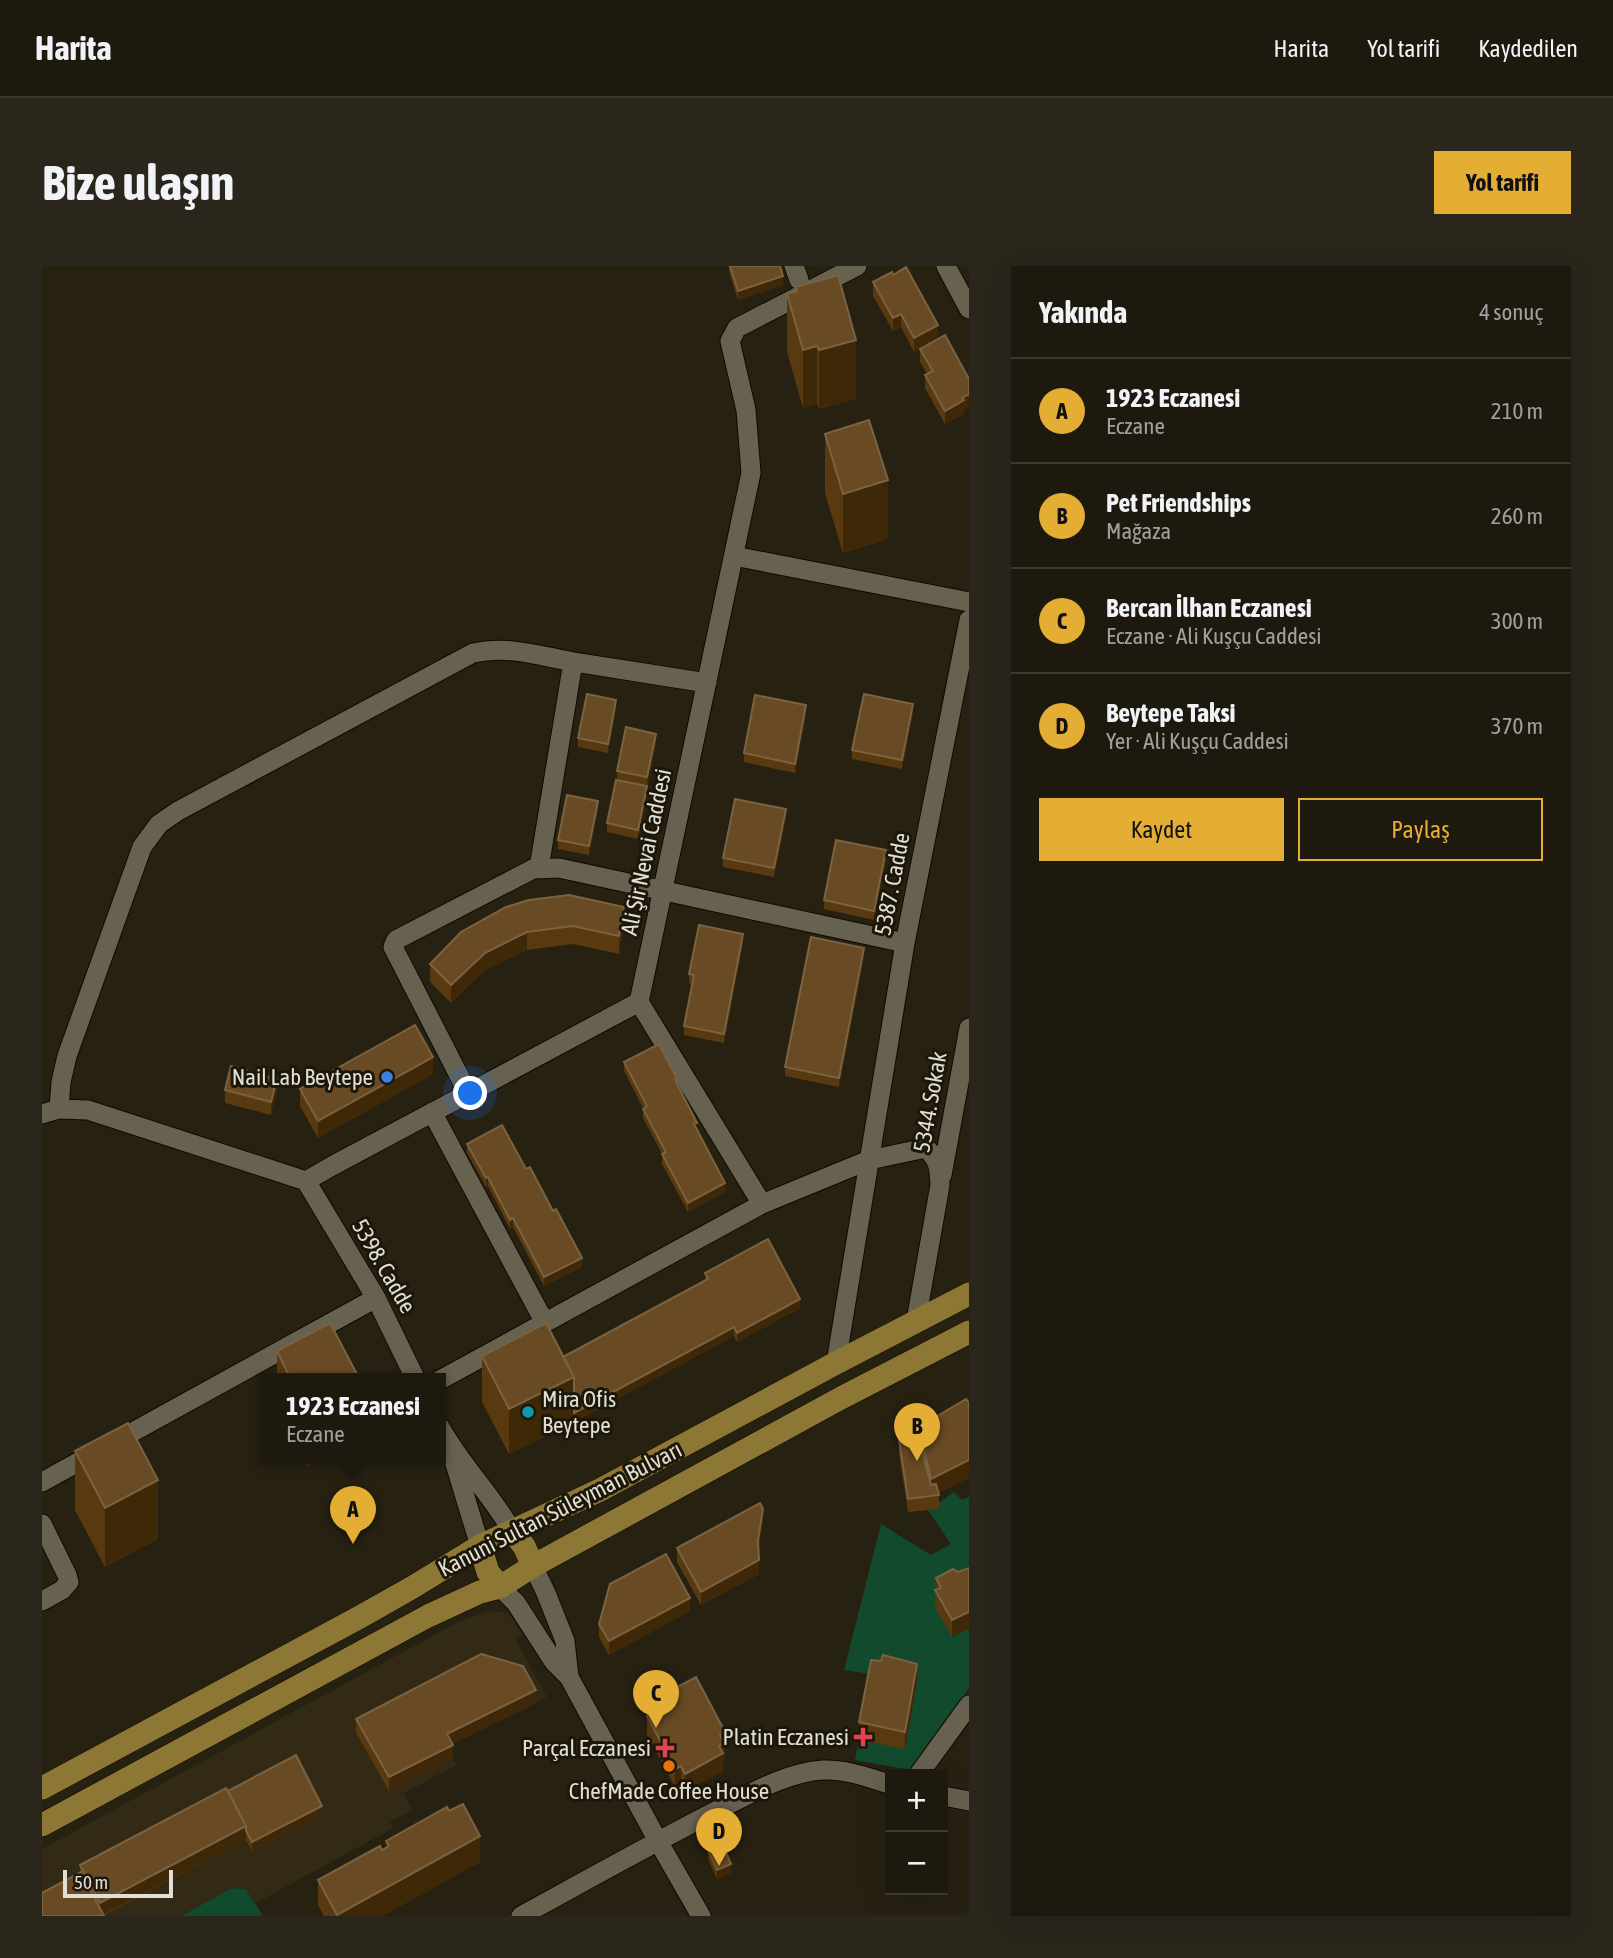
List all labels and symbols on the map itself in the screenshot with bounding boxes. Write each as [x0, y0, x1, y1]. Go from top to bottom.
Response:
street label: Ali Şir Nevai Caddesi [616, 766, 676, 938]
street label: 5387. Cadde [869, 831, 915, 937]
street label: 5344. Sokak [908, 1050, 952, 1154]
place label: Nail Lab Beytepe [232, 1064, 373, 1090]
marker: Nail Lab Beytepe [379, 1069, 395, 1085]
your location [453, 1076, 487, 1110]
street label: 5398. Cadde [347, 1215, 421, 1317]
place label: Mira Ofis Beytepe [542, 1386, 616, 1438]
pin: B [894, 1403, 940, 1461]
marker: Mira Ofis Beytepe [520, 1404, 536, 1420]
street label: Kanuni Sultan Süleyman Bulvarı [434, 1436, 686, 1582]
pin: A [330, 1486, 376, 1544]
pin: C [633, 1670, 679, 1728]
place label: Platin Eczanesi [722, 1724, 849, 1750]
marker: Platin Eczanesi [855, 1729, 871, 1745]
place label: Parçal Eczanesi [522, 1735, 651, 1761]
marker: Parçal Eczanesi [657, 1740, 673, 1756]
marker: ChefMade Coffee House [661, 1758, 677, 1774]
place label: ChefMade Coffee House [569, 1778, 769, 1804]
pin: D [696, 1808, 742, 1866]
scale bar [63, 1867, 173, 1899]

